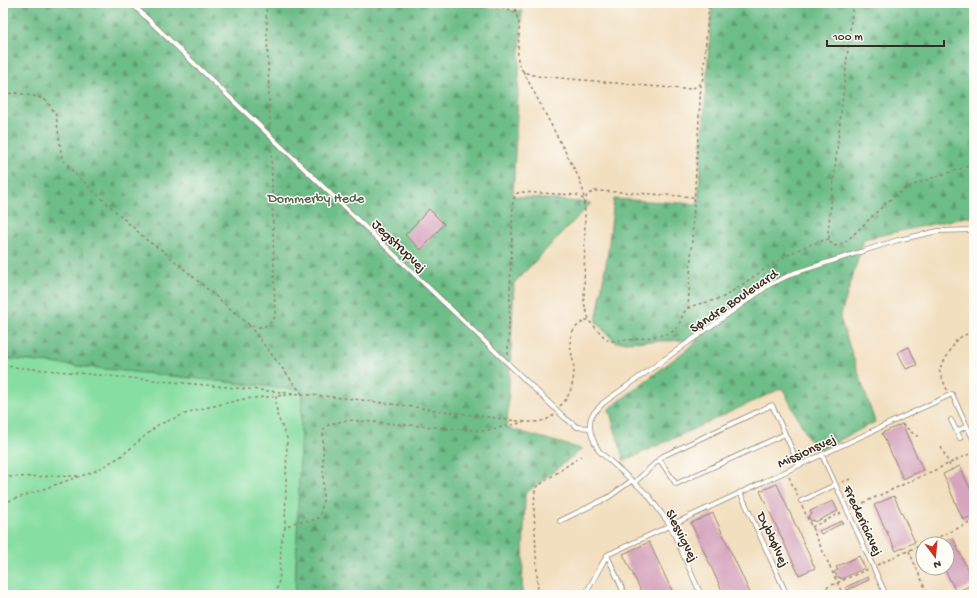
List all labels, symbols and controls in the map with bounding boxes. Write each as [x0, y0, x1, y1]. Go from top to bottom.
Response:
scale bar [827, 22, 944, 48]
text: 100 m [832, 31, 863, 45]
park label: Dommerby Hede [267, 191, 365, 208]
street label: Jegstrupvej [367, 217, 429, 277]
street label: Søndre Boulevard [687, 265, 783, 338]
street label: Missionsvej [775, 431, 839, 473]
street label: Fredericiavej [838, 482, 885, 559]
street label: Slesvigvej [660, 507, 701, 565]
street label: Dybbølvej [751, 509, 792, 570]
north arrow [915, 536, 955, 576]
text: N [932, 557, 942, 570]

